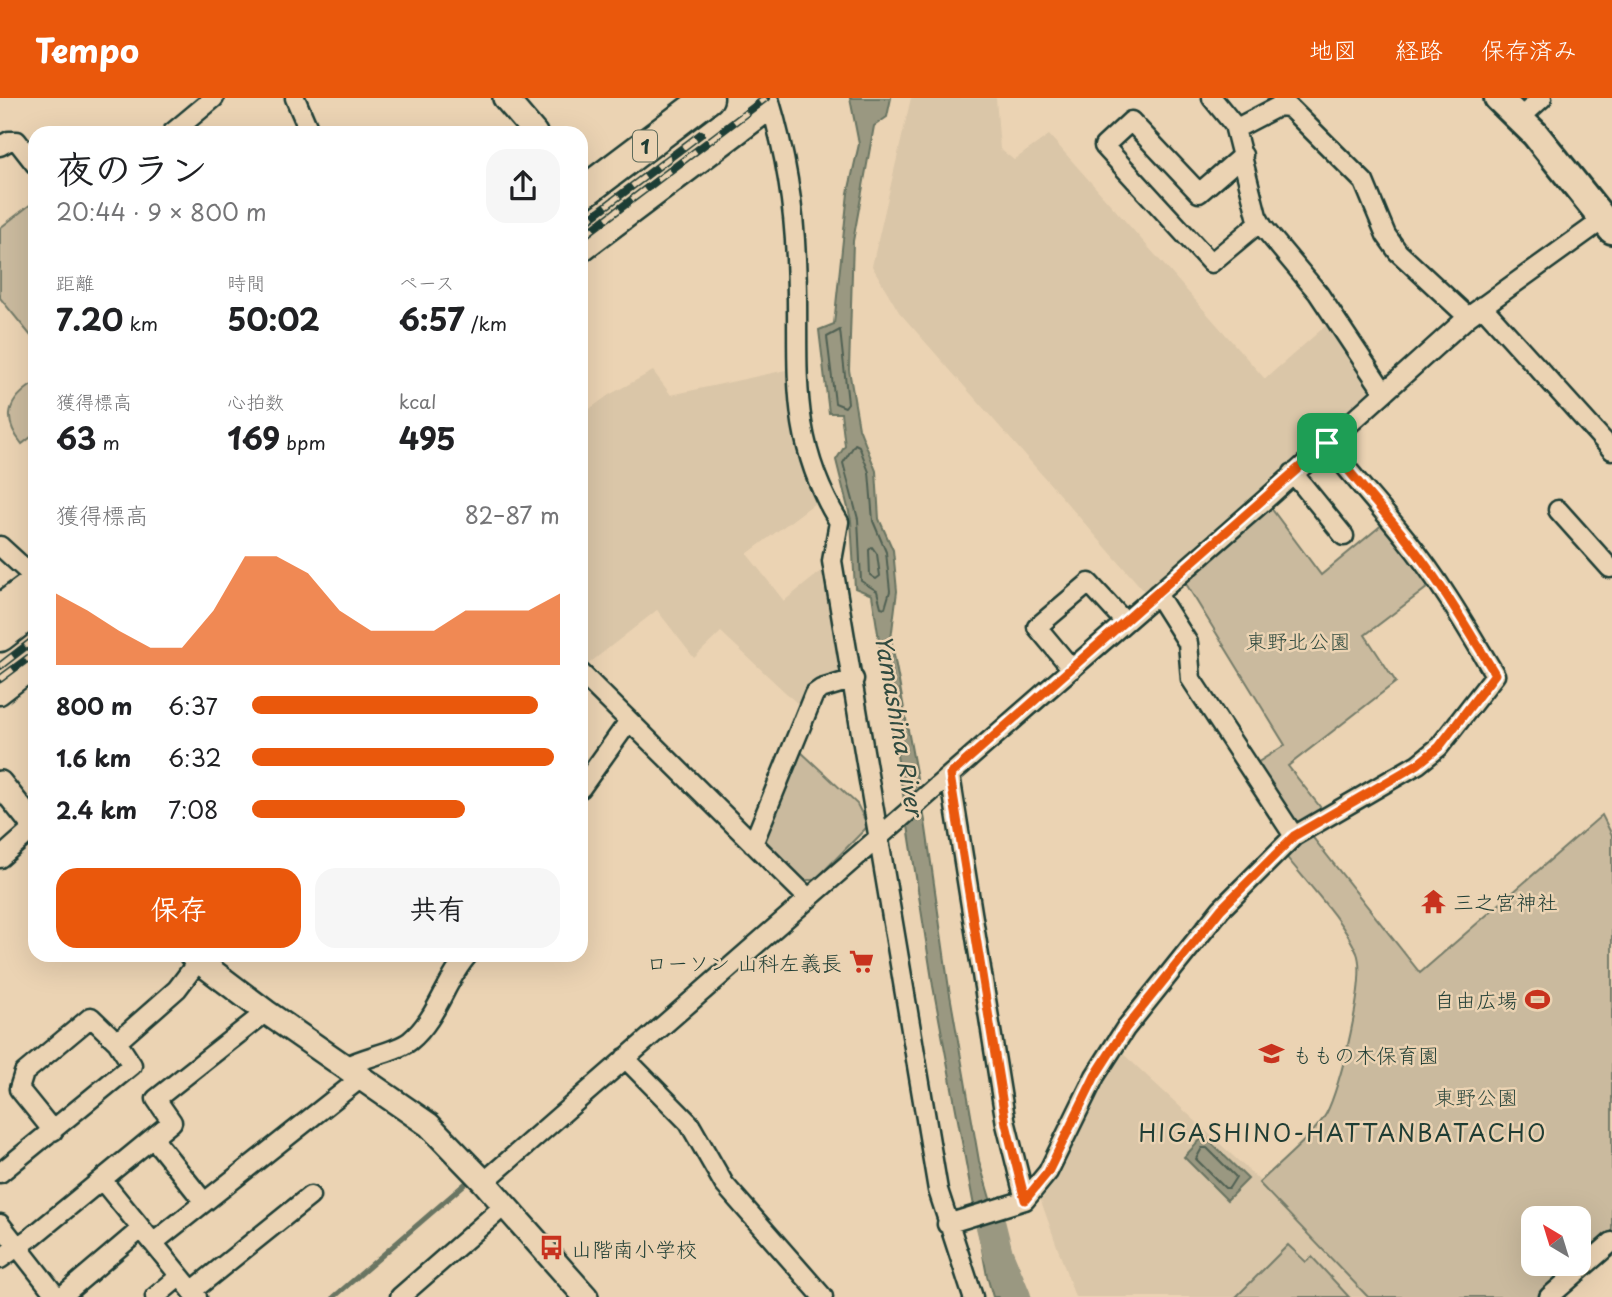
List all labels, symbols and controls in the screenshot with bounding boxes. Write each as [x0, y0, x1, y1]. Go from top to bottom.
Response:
text: Tempo [35, 24, 139, 74]
text: 地図 [1309, 31, 1357, 67]
text: 経路 [1395, 31, 1443, 67]
text: 保存済み [1481, 31, 1577, 67]
road number: 1 [633, 130, 657, 162]
text: 夜のラン [56, 139, 208, 196]
button: share [486, 149, 560, 223]
text: 20:44 · 9 × 800 m [56, 194, 267, 229]
text: 距離 [56, 268, 94, 296]
text: 時間 [227, 268, 265, 296]
text: ペース [399, 268, 455, 296]
text: 7.20 [56, 296, 123, 341]
text: 50:02 [227, 296, 320, 341]
text: 6:57 [399, 296, 465, 341]
text: km [123, 309, 158, 337]
text: /km [465, 309, 507, 337]
text: 獲得標高 [56, 387, 132, 415]
text: 心拍数 [227, 387, 284, 415]
text: kcal [399, 387, 437, 415]
pin [1297, 413, 1357, 473]
text: 63 [56, 415, 96, 460]
text: 169 [227, 415, 280, 460]
text: 495 [399, 415, 456, 460]
icon: arrive [1308, 424, 1346, 462]
text: m [96, 428, 120, 456]
text: bpm [280, 428, 326, 456]
text: 獲得標高 [56, 497, 148, 532]
text: 82–87 m [465, 497, 560, 532]
park label: 東野北公園 [1246, 624, 1351, 656]
water label: Yamashina River [867, 632, 934, 822]
text: 800 m [56, 688, 133, 723]
text: 6:37 [168, 688, 218, 723]
text: 1.6 km [56, 740, 131, 775]
text: 6:32 [168, 740, 222, 775]
text: 2.4 km [56, 792, 137, 827]
text: 7:08 [168, 792, 219, 827]
button: 保存 [56, 868, 301, 948]
button: 共有 [315, 868, 560, 948]
place label: 三之宮神社 [1453, 885, 1558, 917]
temple icon: 三之宮神社 [1419, 887, 1447, 915]
place label: ローソン 山科左義長 [646, 946, 842, 978]
supermarket icon: ローソン 山科左義長 [848, 948, 876, 976]
place label: 自由広場 [1434, 983, 1518, 1015]
sports icon: 自由広場 [1524, 985, 1552, 1013]
place label: ももの木保育園 [1292, 1038, 1439, 1070]
school or university icon: ももの木保育園 [1258, 1040, 1286, 1068]
park label: 東野公園 [1434, 1080, 1518, 1112]
district label: HIGASHINO-HATTANBATACHO [1139, 1115, 1547, 1150]
north arrow [1521, 1206, 1591, 1276]
map controls [1521, 1206, 1591, 1276]
place label: 山階南小学校 [571, 1232, 697, 1264]
bus stop icon: 山階南小学校 [537, 1234, 565, 1262]

